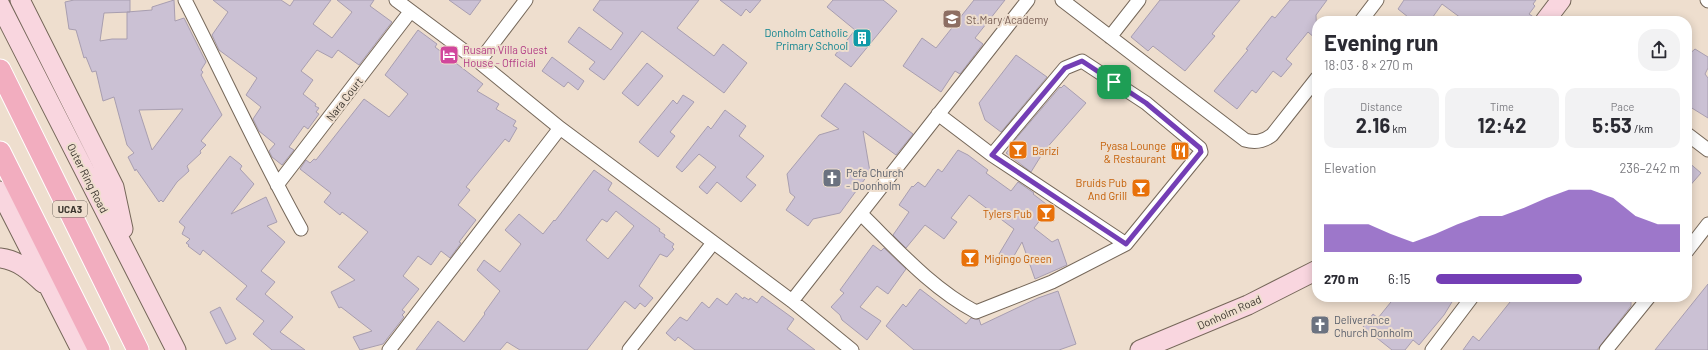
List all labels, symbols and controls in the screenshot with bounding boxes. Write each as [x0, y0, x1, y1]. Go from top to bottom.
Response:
school or university icon: St.Mary Academy [941, 8, 963, 30]
place label: St.Mary Academy [966, 13, 1048, 26]
place label: Donholm Catholic Primary School [765, 26, 848, 52]
building icon: Donholm Catholic Primary School [851, 27, 873, 49]
text: Evening run [1324, 29, 1438, 55]
button: share [1638, 29, 1680, 71]
place label: Rusam Villa Guest House - Official [463, 43, 548, 69]
hotel icon: Rusam Villa Guest House - Official [438, 44, 460, 66]
text: 18:03 · 8 × 270 m [1324, 57, 1413, 73]
pin [1097, 65, 1131, 99]
icon: arrive [1103, 71, 1125, 93]
street label: Nara Court [323, 75, 365, 123]
text: Distance [1360, 100, 1402, 113]
text: Time [1490, 100, 1514, 113]
text: Pace [1611, 100, 1634, 113]
text: 2.16 [1356, 113, 1390, 137]
text: 12:42 [1478, 113, 1526, 137]
text: 5:53 [1592, 113, 1632, 137]
text: km [1390, 122, 1407, 135]
text: /km [1632, 122, 1653, 135]
bar icon: Barizi [1007, 139, 1029, 161]
place label: Pyasa Lounge & Restaurant [1100, 139, 1166, 165]
restaurant icon: Pyasa Lounge & Restaurant [1169, 140, 1191, 162]
street label: Outer Ring Road [65, 141, 111, 215]
place label: Barizi [1032, 144, 1059, 157]
text: Elevation [1324, 160, 1376, 176]
text: 236–242 m [1619, 160, 1680, 176]
place label: Pefa Church - Doonholm [846, 166, 904, 192]
church icon: Pefa Church - Doonholm [821, 167, 843, 189]
place label: Bruids Pub And Grill [1075, 176, 1127, 202]
bar icon: Bruids Pub And Grill [1130, 177, 1152, 199]
road number: UCA3 [53, 201, 87, 217]
bar icon: Tylers Pub [1035, 202, 1057, 224]
place label: Tylers Pub [983, 207, 1032, 220]
bar icon: Migingo Green [959, 247, 981, 269]
place label: Migingo Green [984, 252, 1052, 265]
text: 270 m [1324, 271, 1359, 287]
text: 6:15 [1388, 271, 1410, 287]
street label: Donholm Road [1195, 292, 1263, 332]
place label: Deliverance Church Donholm [1334, 313, 1413, 339]
church icon: Deliverance Church Donholm [1309, 314, 1331, 336]

